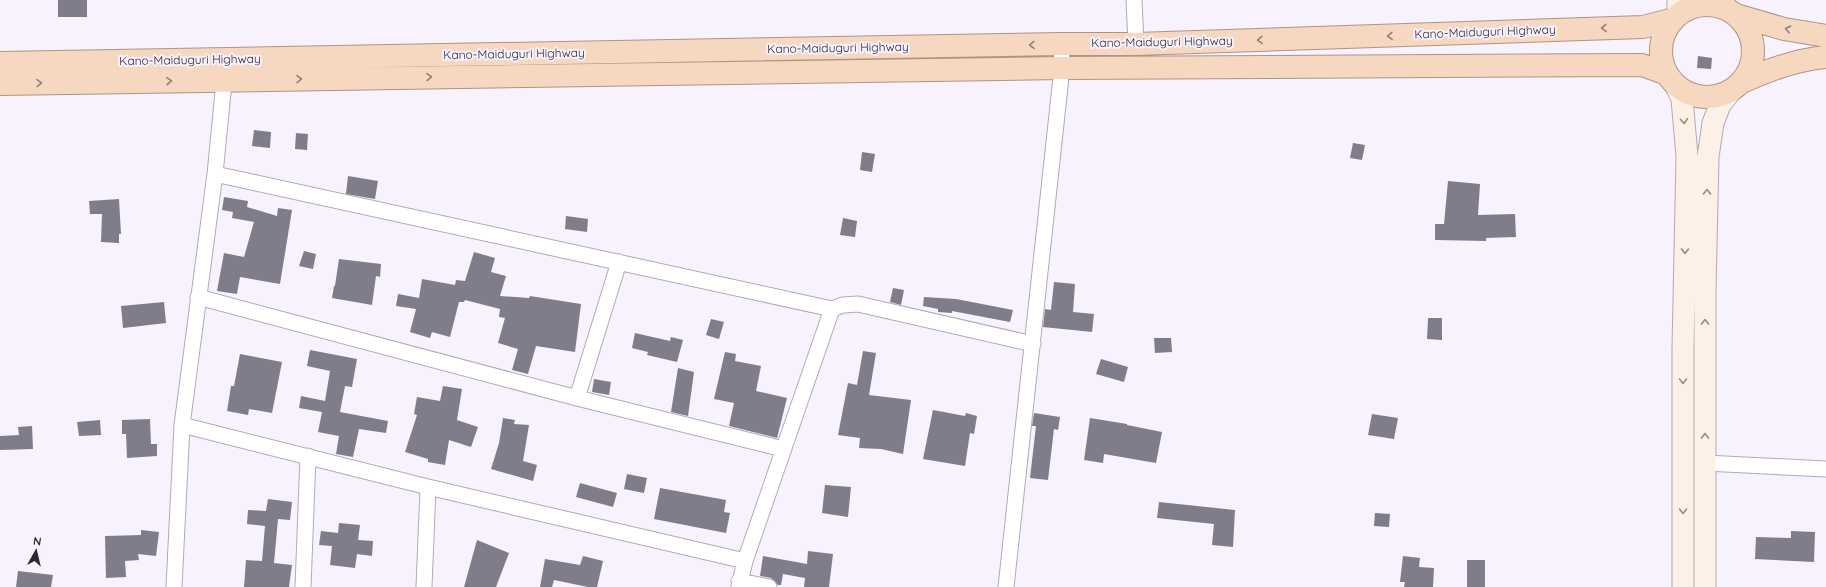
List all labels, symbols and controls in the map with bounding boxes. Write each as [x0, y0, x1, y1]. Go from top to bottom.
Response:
street label: Kano-Maiduguri Highway [1414, 22, 1556, 41]
one-way arrow [1601, 24, 1607, 32]
one-way arrow [1784, 26, 1791, 34]
one-way arrow [1387, 31, 1393, 40]
street label: Kano-Maiduguri Highway [1091, 33, 1233, 50]
one-way arrow [1257, 36, 1263, 44]
street label: Kano-Maiduguri Highway [767, 39, 909, 56]
one-way arrow [1029, 40, 1035, 49]
street label: Kano-Maiduguri Highway [443, 45, 585, 62]
street label: Kano-Maiduguri Highway [119, 51, 261, 68]
one-way arrow [426, 73, 432, 81]
one-way arrow [296, 75, 302, 83]
one-way arrow [166, 77, 172, 85]
one-way arrow [36, 79, 42, 87]
one-way arrow [1679, 118, 1688, 124]
one-way arrow [1703, 189, 1711, 195]
one-way arrow [1681, 248, 1689, 254]
one-way arrow [1701, 319, 1709, 325]
one-way arrow [1679, 378, 1687, 384]
one-way arrow [1701, 433, 1709, 439]
one-way arrow [1679, 508, 1687, 514]
north arrow [16, 531, 56, 571]
text: N [32, 534, 42, 549]

